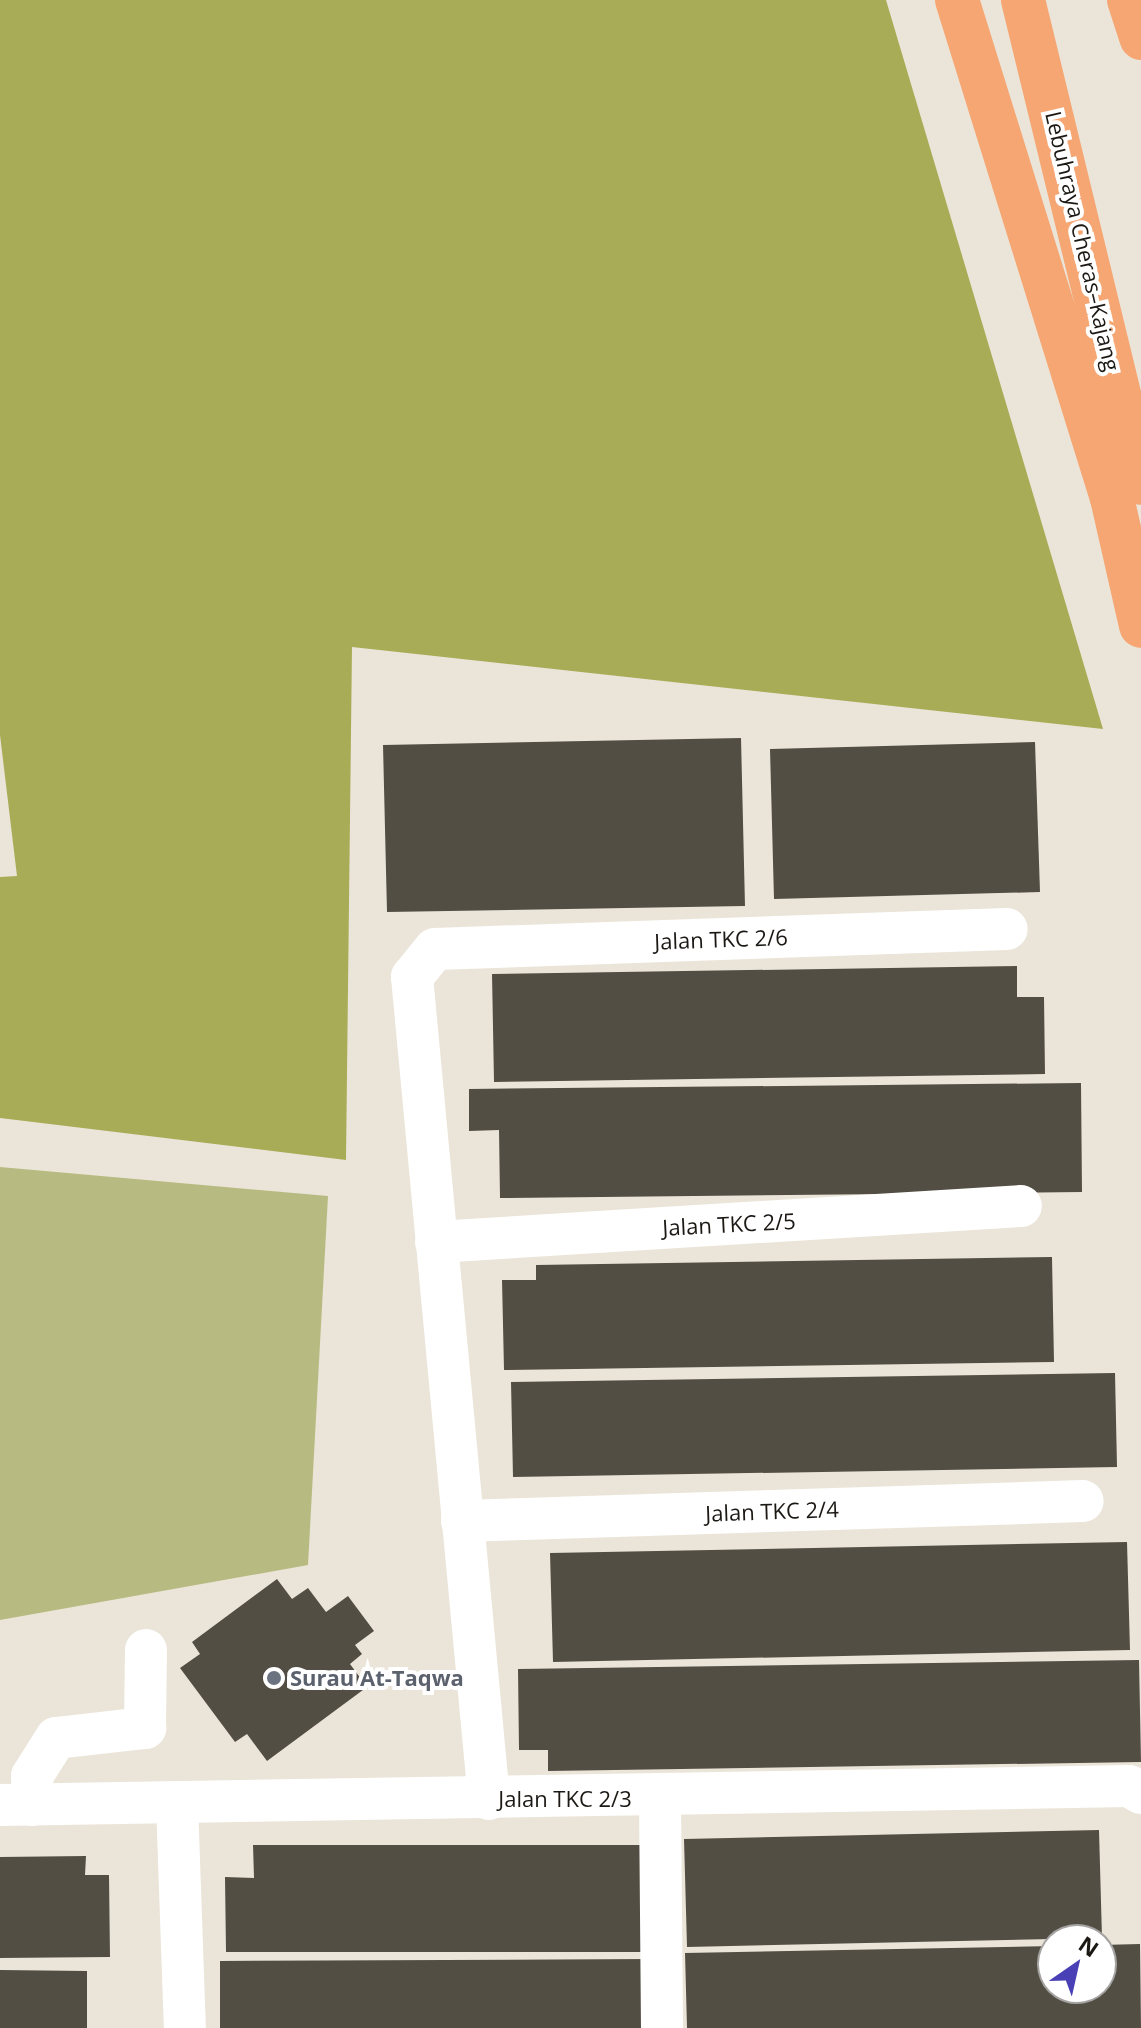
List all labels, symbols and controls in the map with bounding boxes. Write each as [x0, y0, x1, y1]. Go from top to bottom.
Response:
street label: Lebuhraya Cheras–Kajang [1040, 109, 1126, 373]
street label: Jalan TKC 2/6 [654, 923, 788, 955]
street label: Jalan TKC 2/5 [662, 1207, 796, 1241]
street label: Jalan TKC 2/4 [705, 1495, 839, 1527]
place label: Surau At-Taqwa [290, 1665, 464, 1691]
marker: Surau At-Taqwa [265, 1669, 283, 1687]
street label: Jalan TKC 2/3 [498, 1786, 632, 1812]
north arrow [1037, 1924, 1117, 2004]
text: N [1073, 1928, 1105, 1963]

